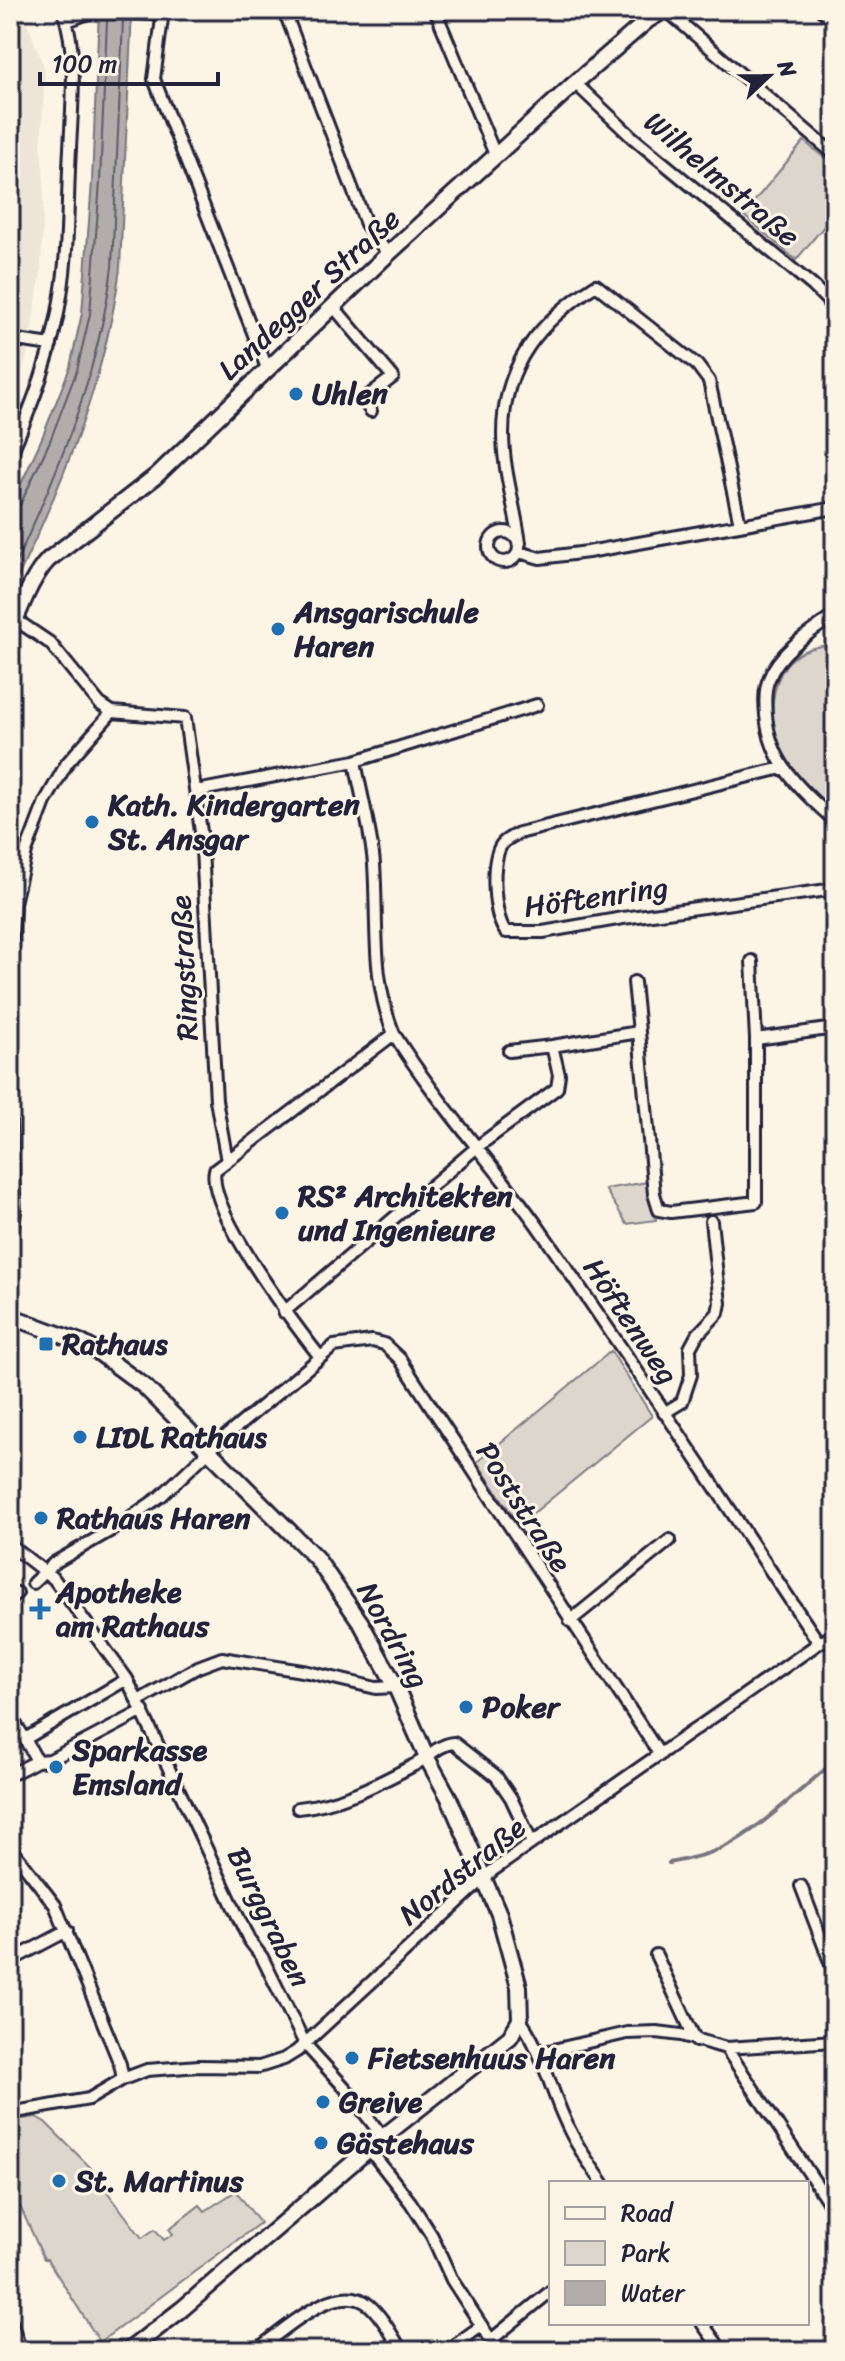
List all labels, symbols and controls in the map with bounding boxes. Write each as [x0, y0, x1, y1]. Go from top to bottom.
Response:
scale bar [40, 36, 218, 86]
north arrow [729, 36, 809, 116]
text: 100 m [52, 43, 117, 85]
text: N [766, 53, 808, 84]
street label: Wilhelmstraße [631, 97, 813, 261]
street label: Landegger Straße [204, 194, 414, 394]
place label: Uhlen [312, 367, 389, 421]
marker: Uhlen [287, 385, 305, 403]
place label: Ansgarischule Haren [292, 585, 480, 673]
marker: Ansgarischule Haren [269, 620, 287, 638]
place label: Kath. Kindergarten St. Ansgar [107, 778, 360, 866]
marker: Kath. Kindergarten St. Ansgar [83, 813, 101, 831]
street label: Höftenring [520, 860, 672, 934]
street label: Ringstraße [153, 894, 215, 1042]
place label: RS² Architekten und Ingenieure [297, 1169, 514, 1257]
marker: RS² Architekten und Ingenieure [273, 1204, 291, 1222]
street label: Höftenweg [568, 1246, 694, 1396]
place label: Rathaus [61, 1317, 168, 1371]
marker: Rathaus [37, 1335, 55, 1353]
place label: LIDL Rathaus [96, 1410, 268, 1464]
marker: LIDL Rathaus [71, 1428, 89, 1446]
street label: Poststraße [461, 1430, 587, 1584]
place label: Rathaus Haren [56, 1491, 251, 1545]
marker: Rathaus Haren [32, 1509, 50, 1527]
place label: Apotheke am Rathaus [54, 1565, 210, 1653]
street label: Nordring [341, 1571, 445, 1699]
marker: Apotheke am Rathaus [31, 1600, 49, 1618]
place label: Poker [482, 1680, 562, 1734]
marker: Poker [457, 1698, 475, 1716]
place label: Sparkasse Emsland [71, 1723, 208, 1811]
marker: Sparkasse Emsland [47, 1758, 65, 1776]
street label: Nordstraße [386, 1802, 538, 1940]
street label: Burggraben [211, 1837, 327, 1997]
place label: Fietsenhuus Haren [367, 2031, 616, 2085]
marker: Fietsenhuus Haren [343, 2049, 361, 2067]
place label: Greive [339, 2075, 423, 2129]
marker: Greive [314, 2093, 332, 2111]
place label: Gästehaus [337, 2116, 475, 2170]
marker: Gästehaus [312, 2134, 330, 2152]
place label: St. Martinus [74, 2154, 244, 2208]
marker: St. Martinus [50, 2172, 68, 2190]
legend [549, 2181, 809, 2325]
text: Road [621, 2192, 675, 2234]
text: Park [621, 2232, 670, 2274]
text: Water [621, 2272, 686, 2314]

